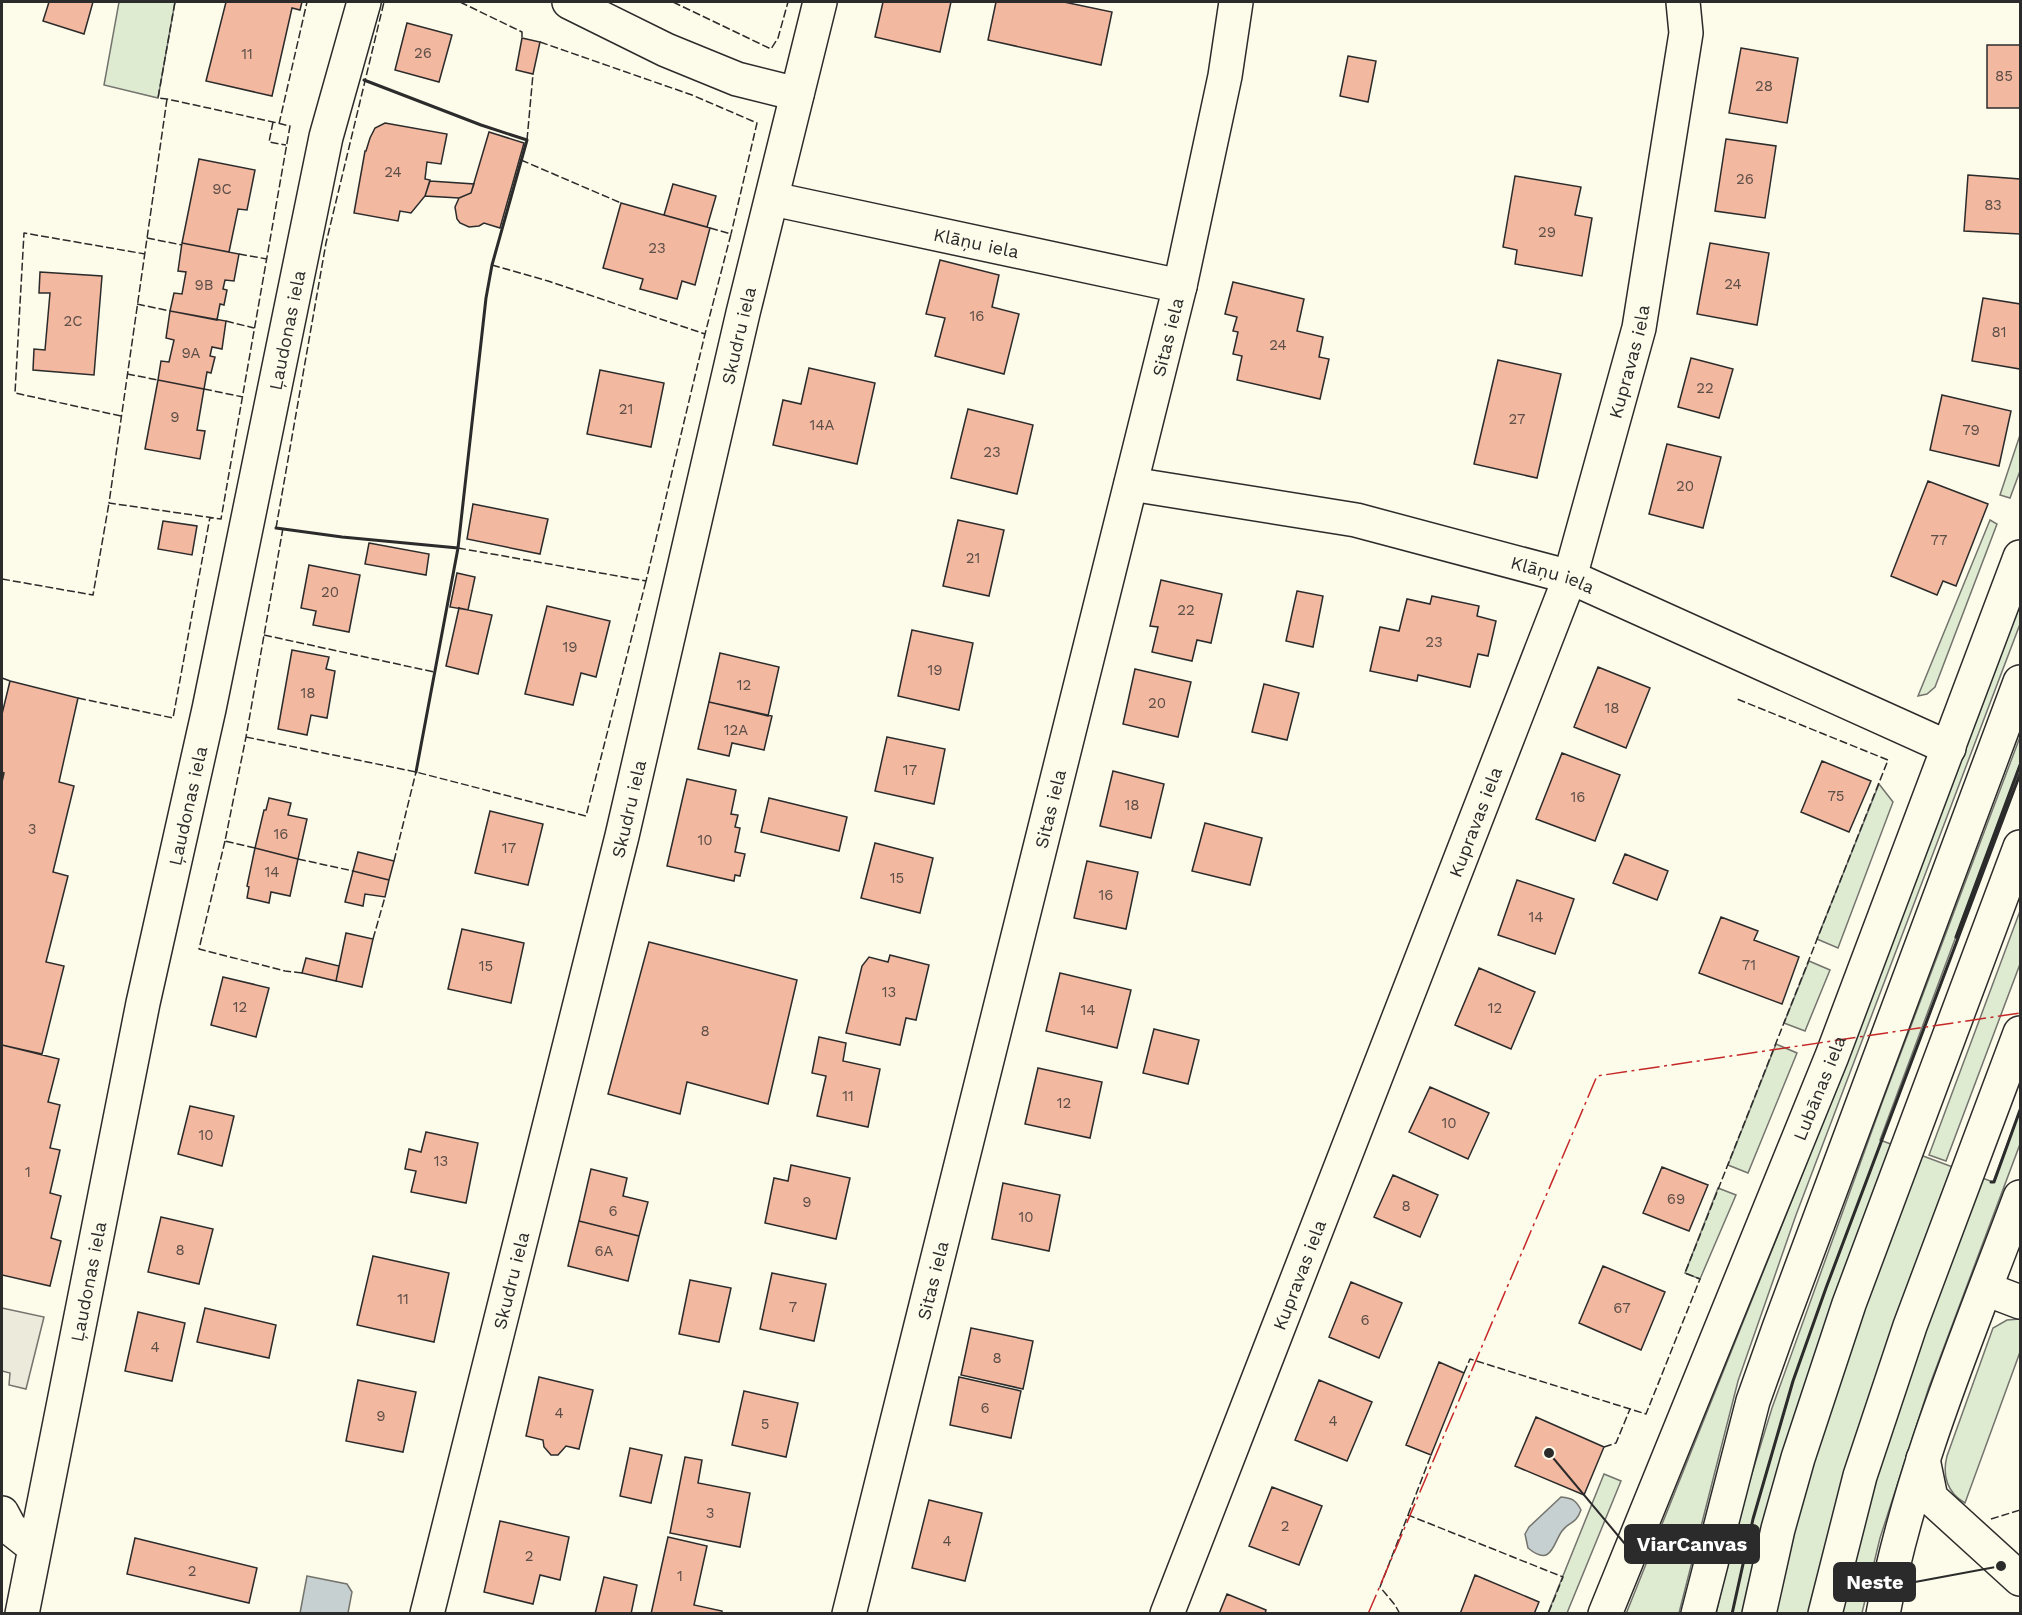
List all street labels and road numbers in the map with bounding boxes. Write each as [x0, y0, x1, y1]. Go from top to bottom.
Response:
street label: Klāņu iela [932, 223, 1021, 262]
street label: Ļaudonas iela [264, 268, 309, 392]
street label: Skudru iela [716, 284, 760, 386]
street label: Sitas iela [1147, 295, 1187, 379]
street label: Kupravas iela [1604, 303, 1653, 421]
street label: Klāņu iela [1509, 551, 1598, 597]
street label: Ļaudonas iela [164, 744, 211, 868]
street label: Skudru iela [606, 758, 650, 860]
street label: Kupravas iela [1444, 764, 1506, 880]
street label: Sitas iela [1030, 767, 1070, 850]
street label: Lubānas iela [1788, 1033, 1849, 1143]
street label: Kupravas iela [1268, 1217, 1330, 1333]
street label: Ļaudonas iela [66, 1220, 110, 1343]
street label: Skudru iela [488, 1229, 533, 1331]
street label: Sitas iela [912, 1239, 952, 1322]

